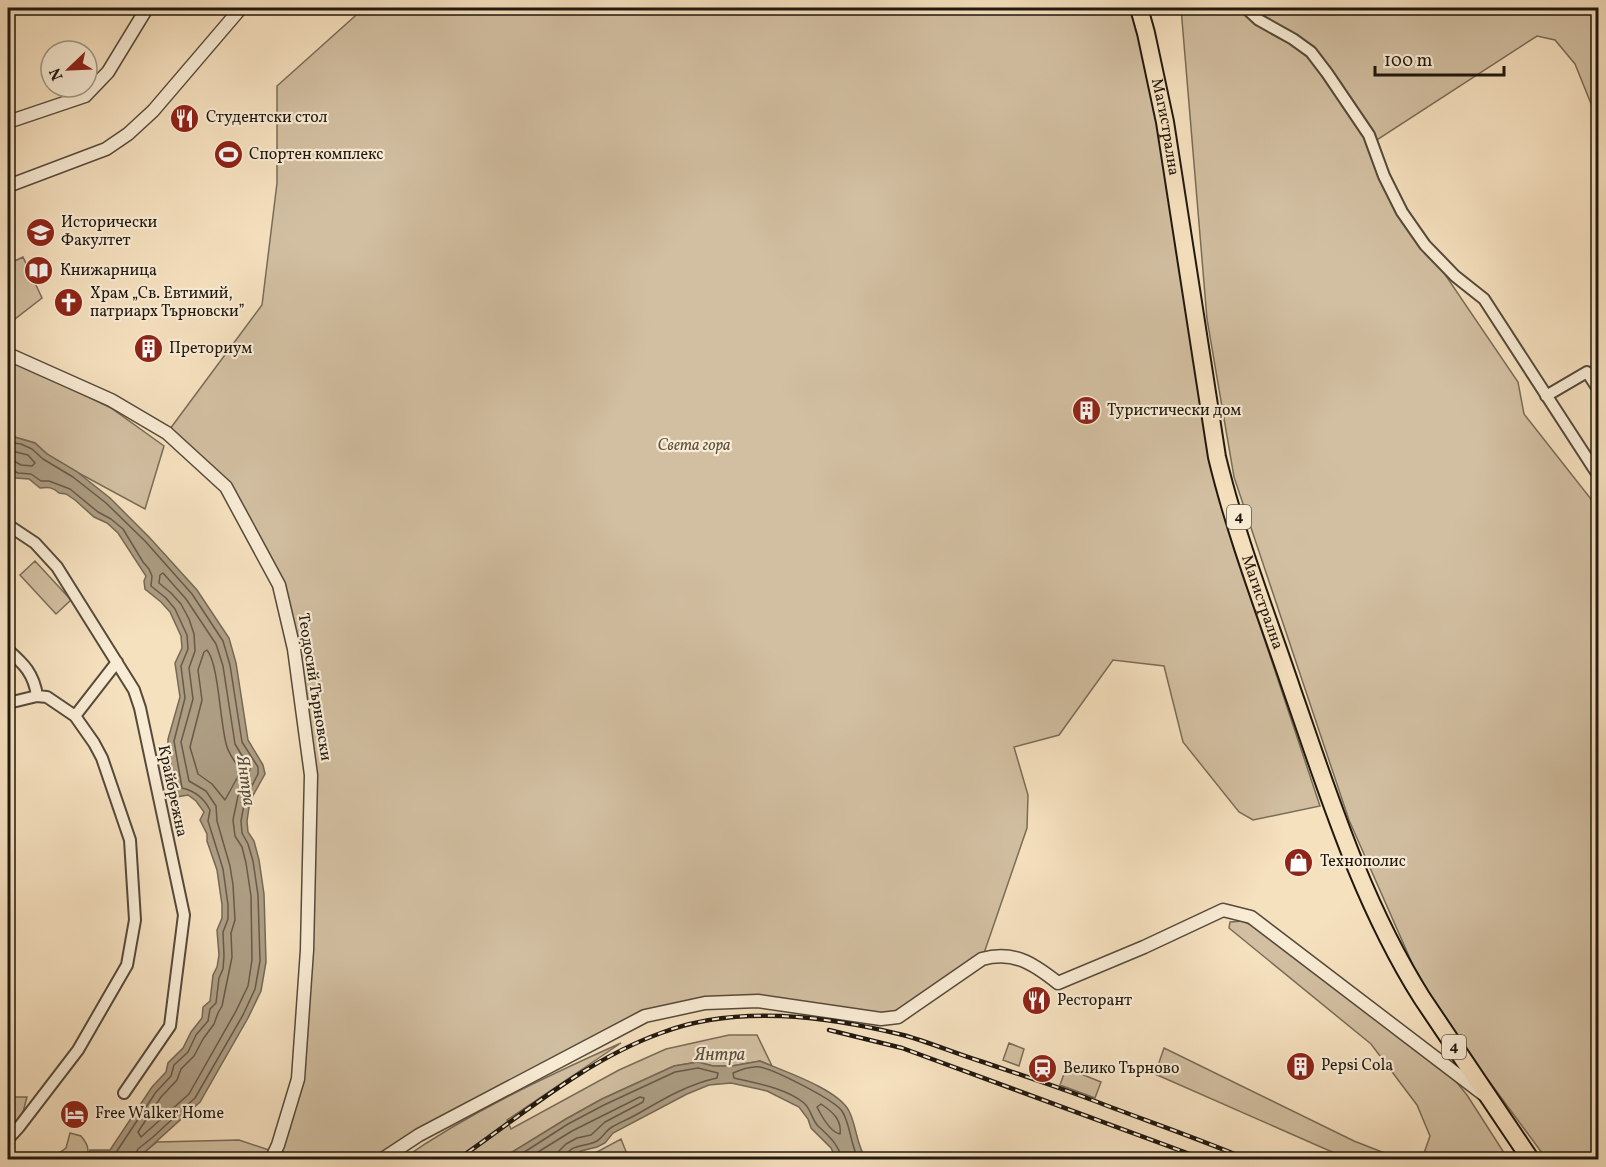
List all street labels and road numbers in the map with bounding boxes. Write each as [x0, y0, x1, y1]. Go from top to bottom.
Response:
street label: Магистрална [1145, 76, 1184, 177]
road number: 4 [1227, 505, 1251, 529]
street label: Магистрална [1235, 552, 1288, 653]
street label: Теодосий Търновски [291, 612, 337, 763]
street label: Крайбрежна [152, 743, 192, 839]
road number: 4 [1442, 1035, 1466, 1059]

